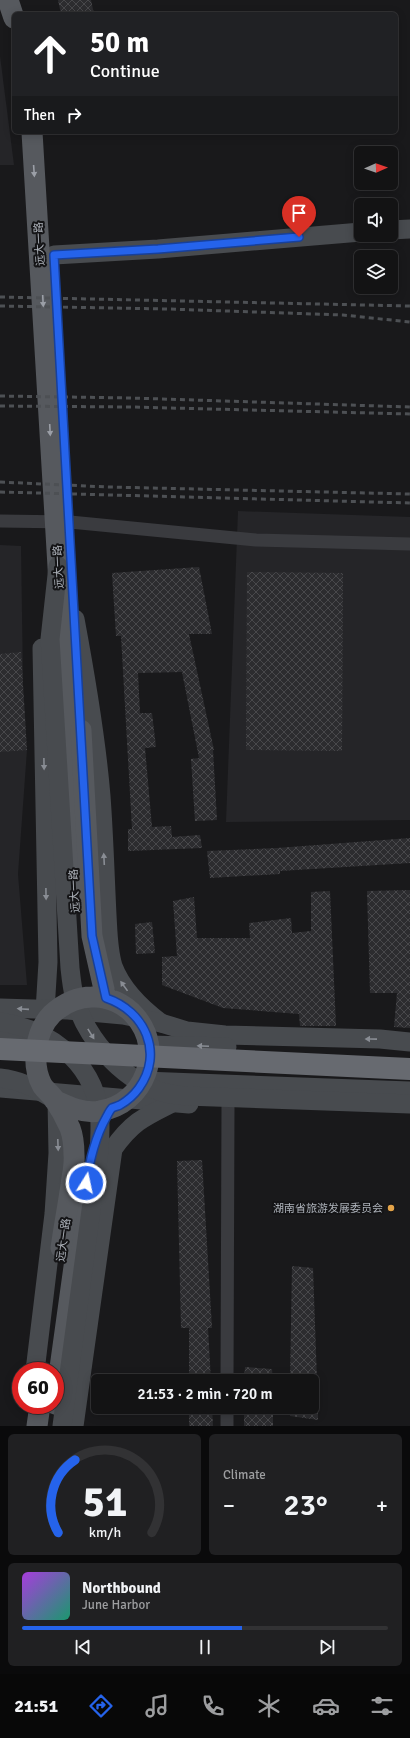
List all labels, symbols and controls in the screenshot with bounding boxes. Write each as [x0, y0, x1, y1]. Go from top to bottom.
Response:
text: 50 m [90, 26, 149, 60]
icon: ahead [24, 28, 76, 80]
text: Continue [90, 60, 160, 82]
icon: right [63, 104, 85, 126]
text: Then [24, 106, 55, 124]
north arrow [354, 146, 398, 190]
map controls [354, 146, 398, 294]
one-way arrow [31, 165, 38, 177]
pin [282, 196, 316, 237]
button: sound [354, 198, 398, 242]
icon: arrive [288, 202, 310, 224]
street label: 远大一路 [32, 222, 47, 266]
button: layers [354, 250, 398, 294]
one-way arrow [39, 295, 46, 307]
one-way arrow [47, 424, 54, 436]
street label: 远大一路 [51, 545, 66, 589]
one-way arrow [41, 758, 47, 771]
one-way arrow [101, 853, 108, 865]
street label: 远大一路 [67, 869, 82, 913]
one-way arrow [43, 888, 50, 900]
one-way arrow [120, 981, 128, 991]
one-way arrow [16, 1006, 29, 1013]
one-way arrow [88, 1028, 95, 1040]
one-way arrow [364, 1036, 377, 1042]
one-way arrow [197, 1043, 209, 1050]
one-way arrow [55, 1139, 61, 1152]
position arrow [65, 1162, 107, 1204]
place label: 湖南省旅游发展委员会 [273, 1202, 383, 1215]
marker: 湖南省旅游发展委员会 [386, 1203, 396, 1213]
street label: 远大一路 [54, 1217, 73, 1263]
speed limit sign: 60 [12, 1362, 64, 1414]
text: 21:53 · 2 min · 720 m [138, 1385, 272, 1403]
text: Climate [223, 1467, 266, 1483]
text: 51 [82, 1476, 127, 1527]
text: 23° [284, 1487, 327, 1524]
text: − [223, 1492, 235, 1519]
text: + [376, 1492, 388, 1519]
text: km/h [88, 1523, 121, 1540]
text: Northbound [82, 1579, 161, 1597]
text: June Harbor [82, 1597, 150, 1613]
icon: previous [72, 1636, 94, 1658]
icon: pause [194, 1636, 216, 1658]
icon: next [316, 1636, 338, 1658]
icon: directions [87, 1692, 115, 1720]
icon: music [143, 1692, 171, 1720]
icon: phone [199, 1692, 227, 1720]
icon: climate [255, 1692, 283, 1720]
icon: car [312, 1692, 340, 1720]
icon: filters [368, 1692, 396, 1720]
text: 21:51 [14, 1695, 58, 1717]

